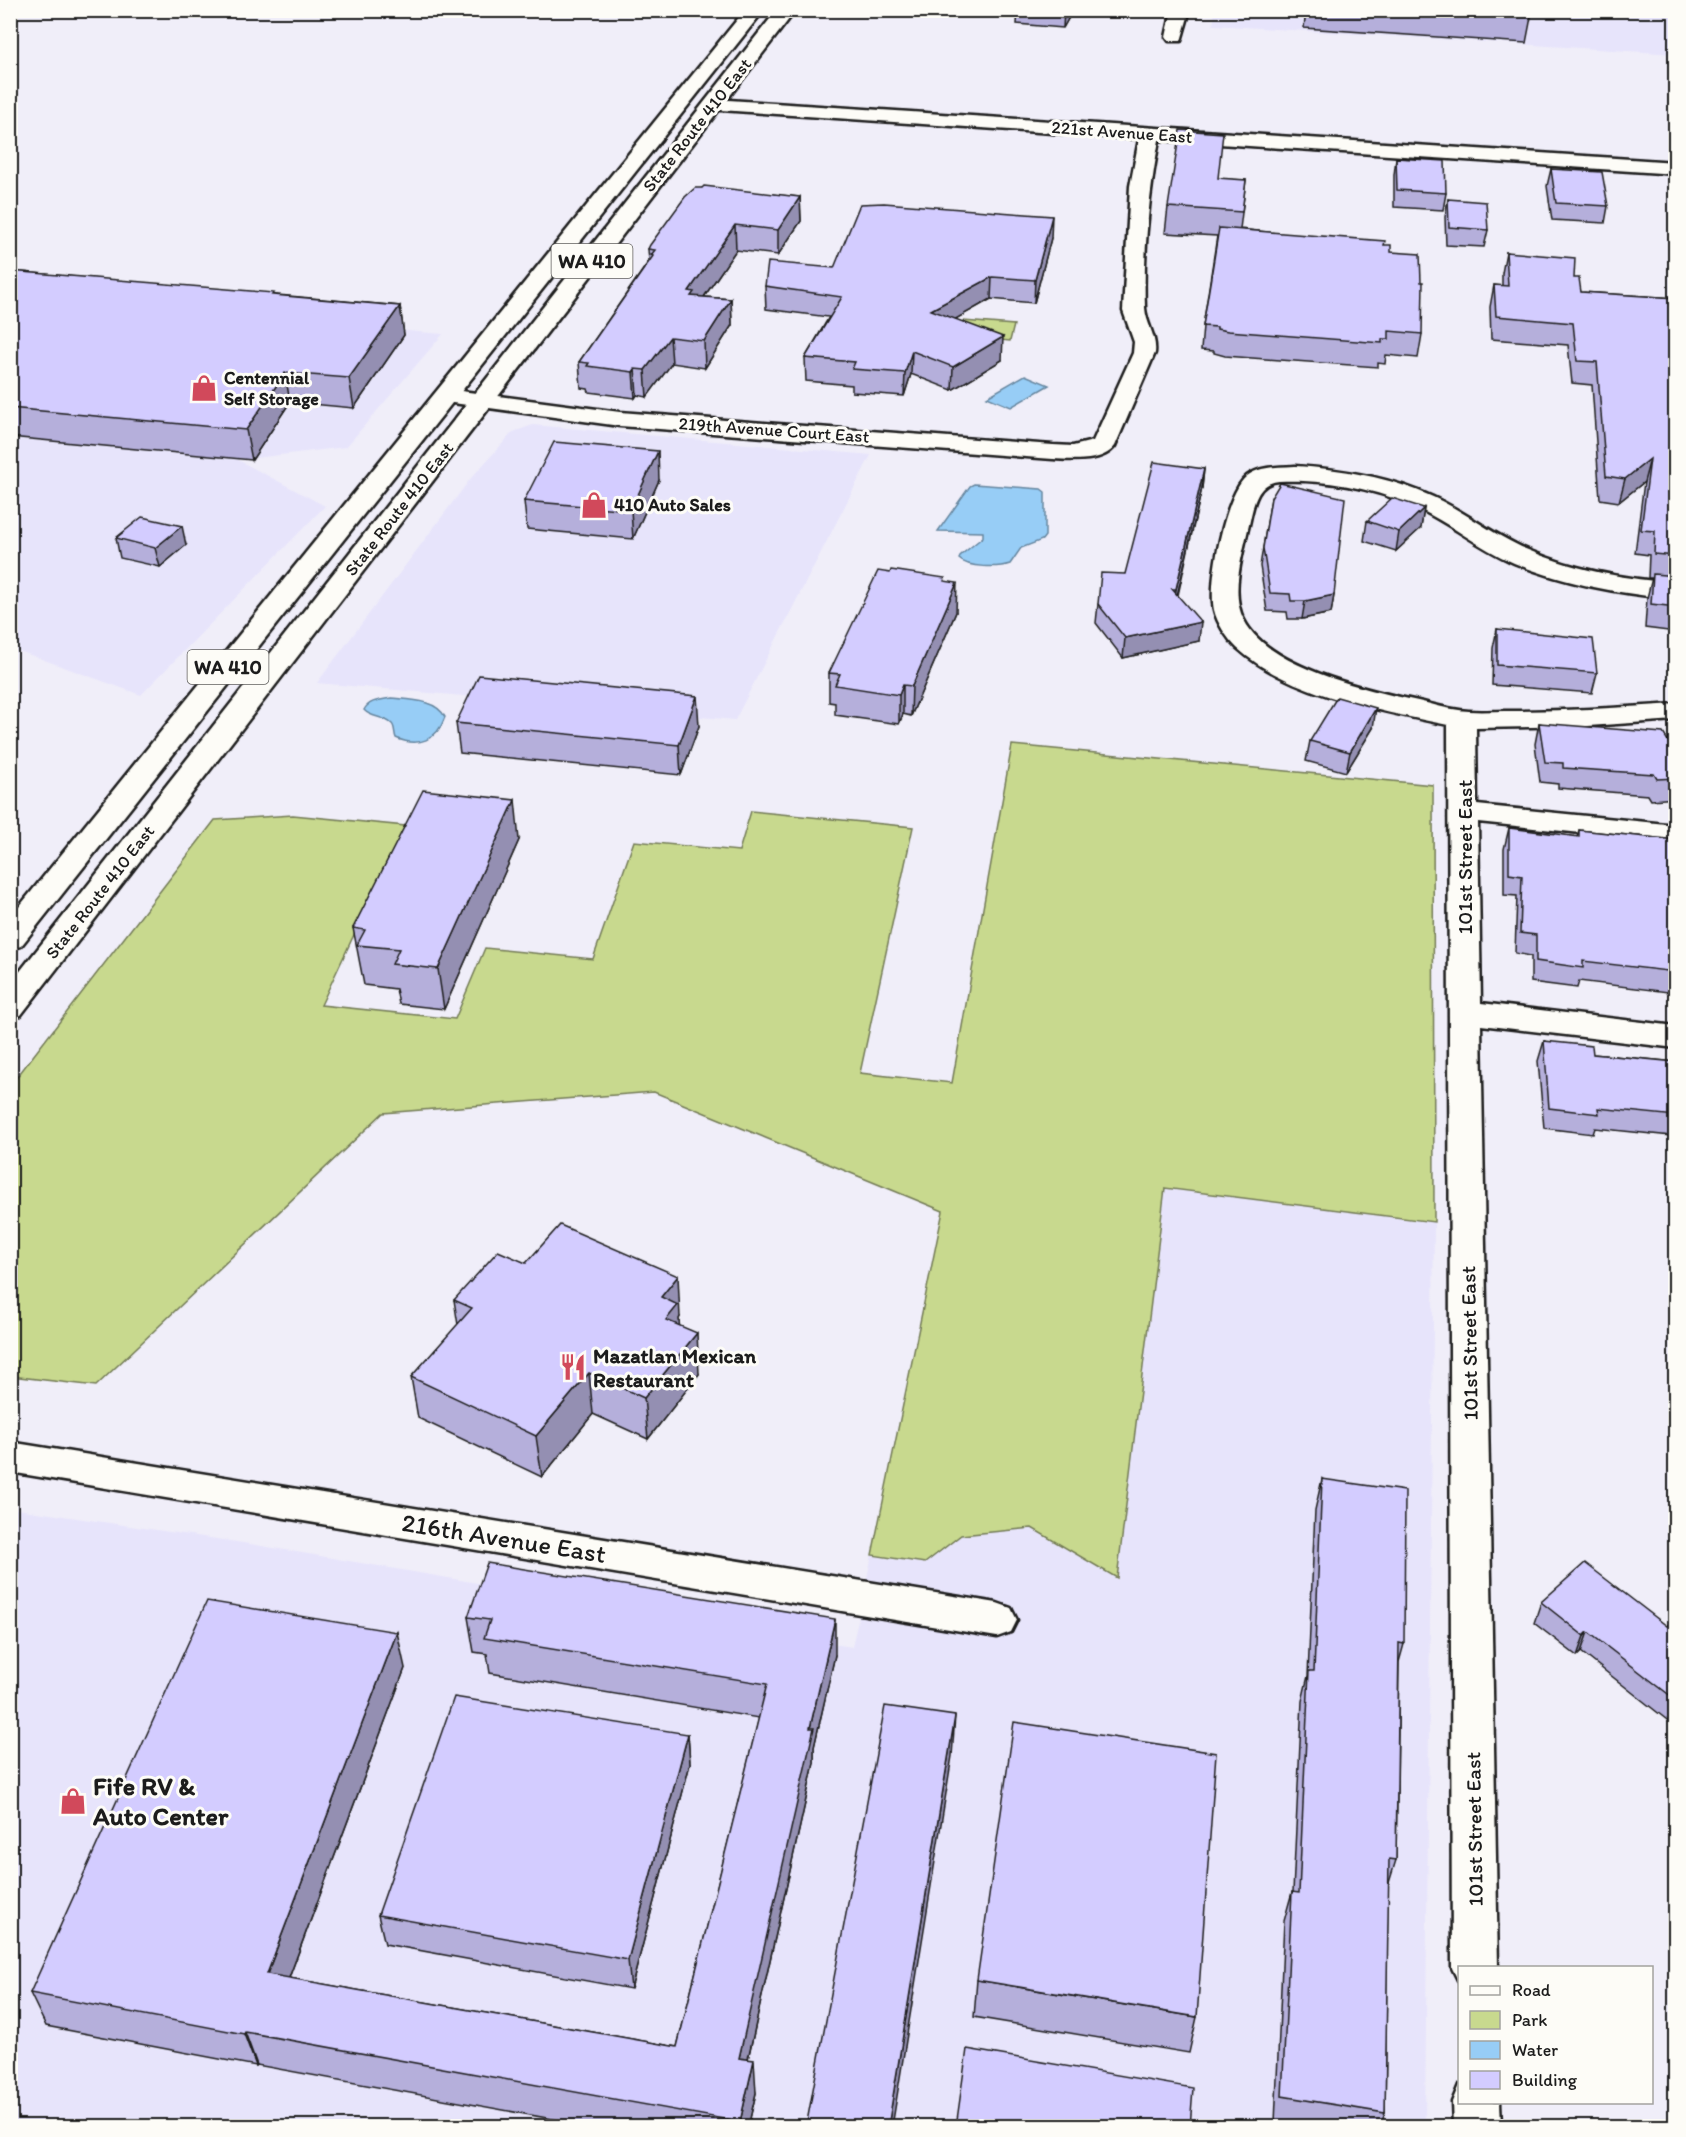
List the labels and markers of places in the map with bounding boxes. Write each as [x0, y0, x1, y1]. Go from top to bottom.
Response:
place label: Centennial Self Storage [224, 367, 319, 410]
shop icon: Centennial Self Storage [189, 373, 219, 403]
shop icon: 410 Auto Sales [579, 490, 609, 520]
place label: 410 Auto Sales [614, 494, 731, 516]
place label: Mazatlan Mexican Restaurant [593, 1343, 756, 1392]
restaurant icon: Mazatlan Mexican Restaurant [558, 1352, 588, 1382]
place label: Fife RV & Auto Center [92, 1770, 229, 1832]
shop icon: Fife RV & Auto Center [58, 1786, 88, 1816]

